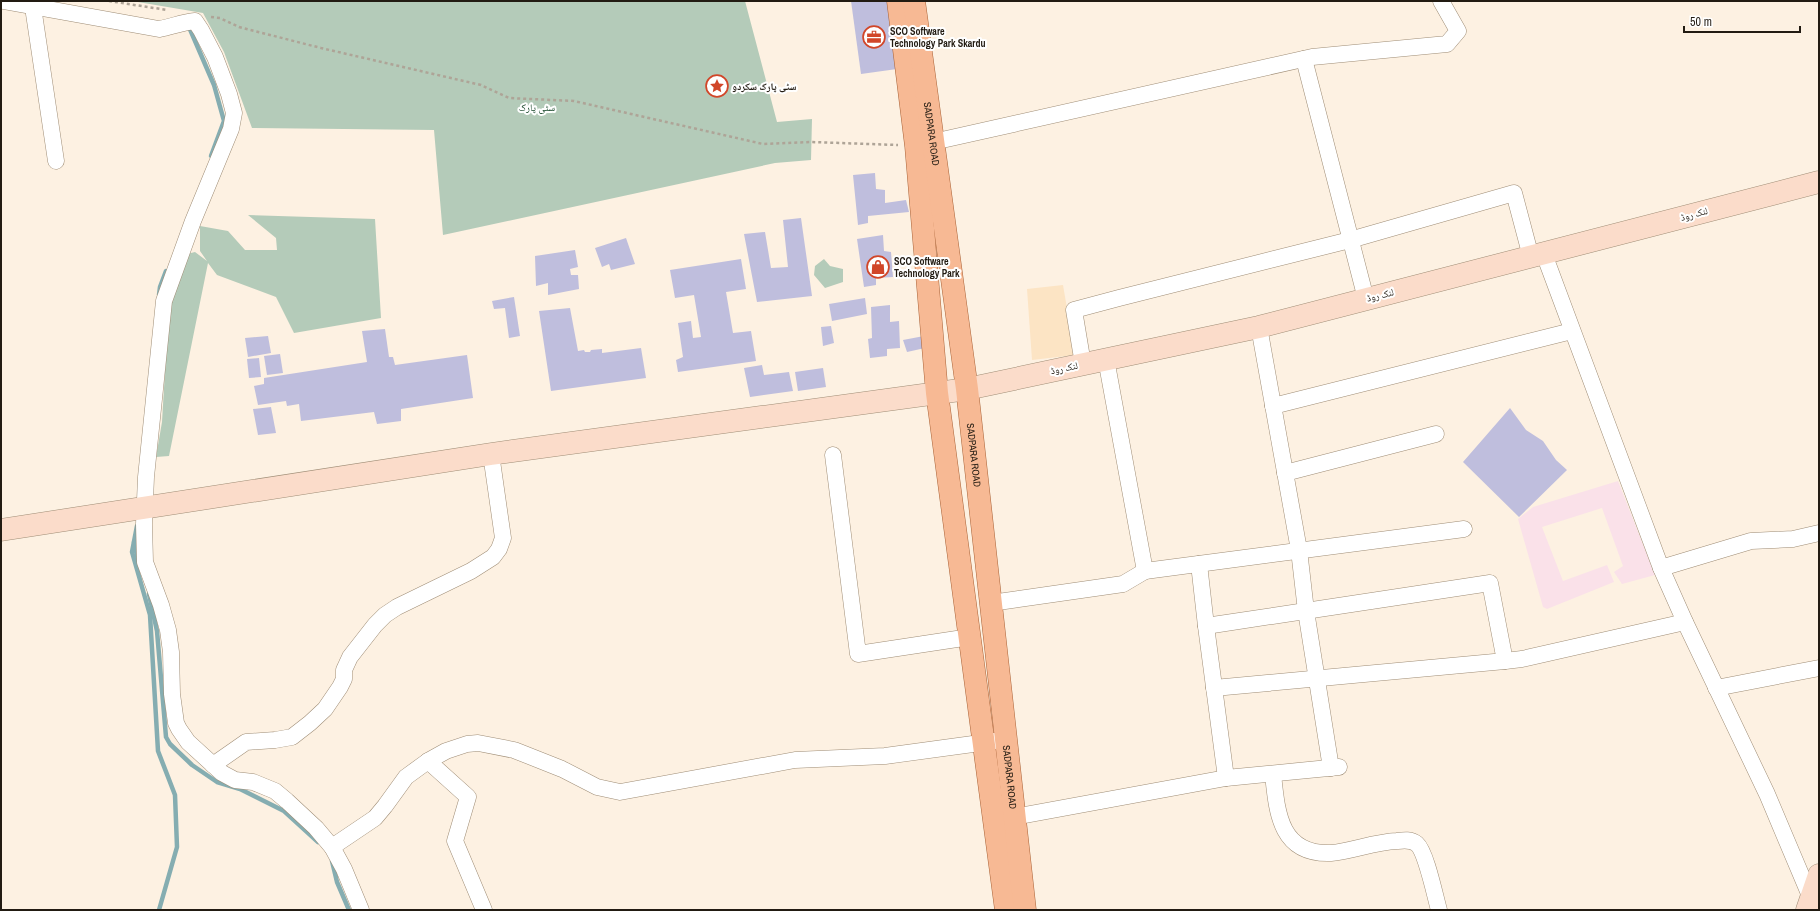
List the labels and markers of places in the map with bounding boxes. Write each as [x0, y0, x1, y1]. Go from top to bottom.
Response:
office icon: SCO Software Technology Park Skardu [861, 24, 887, 50]
place label: SCO Software Technology Park Skardu [890, 25, 986, 50]
place icon: سٹی پارک سکردو [704, 73, 730, 99]
place label: سٹی پارک سکردو [732, 80, 797, 93]
shop icon: SCO Software Technology Park [865, 254, 891, 280]
place label: SCO Software Technology Park [894, 255, 960, 280]

